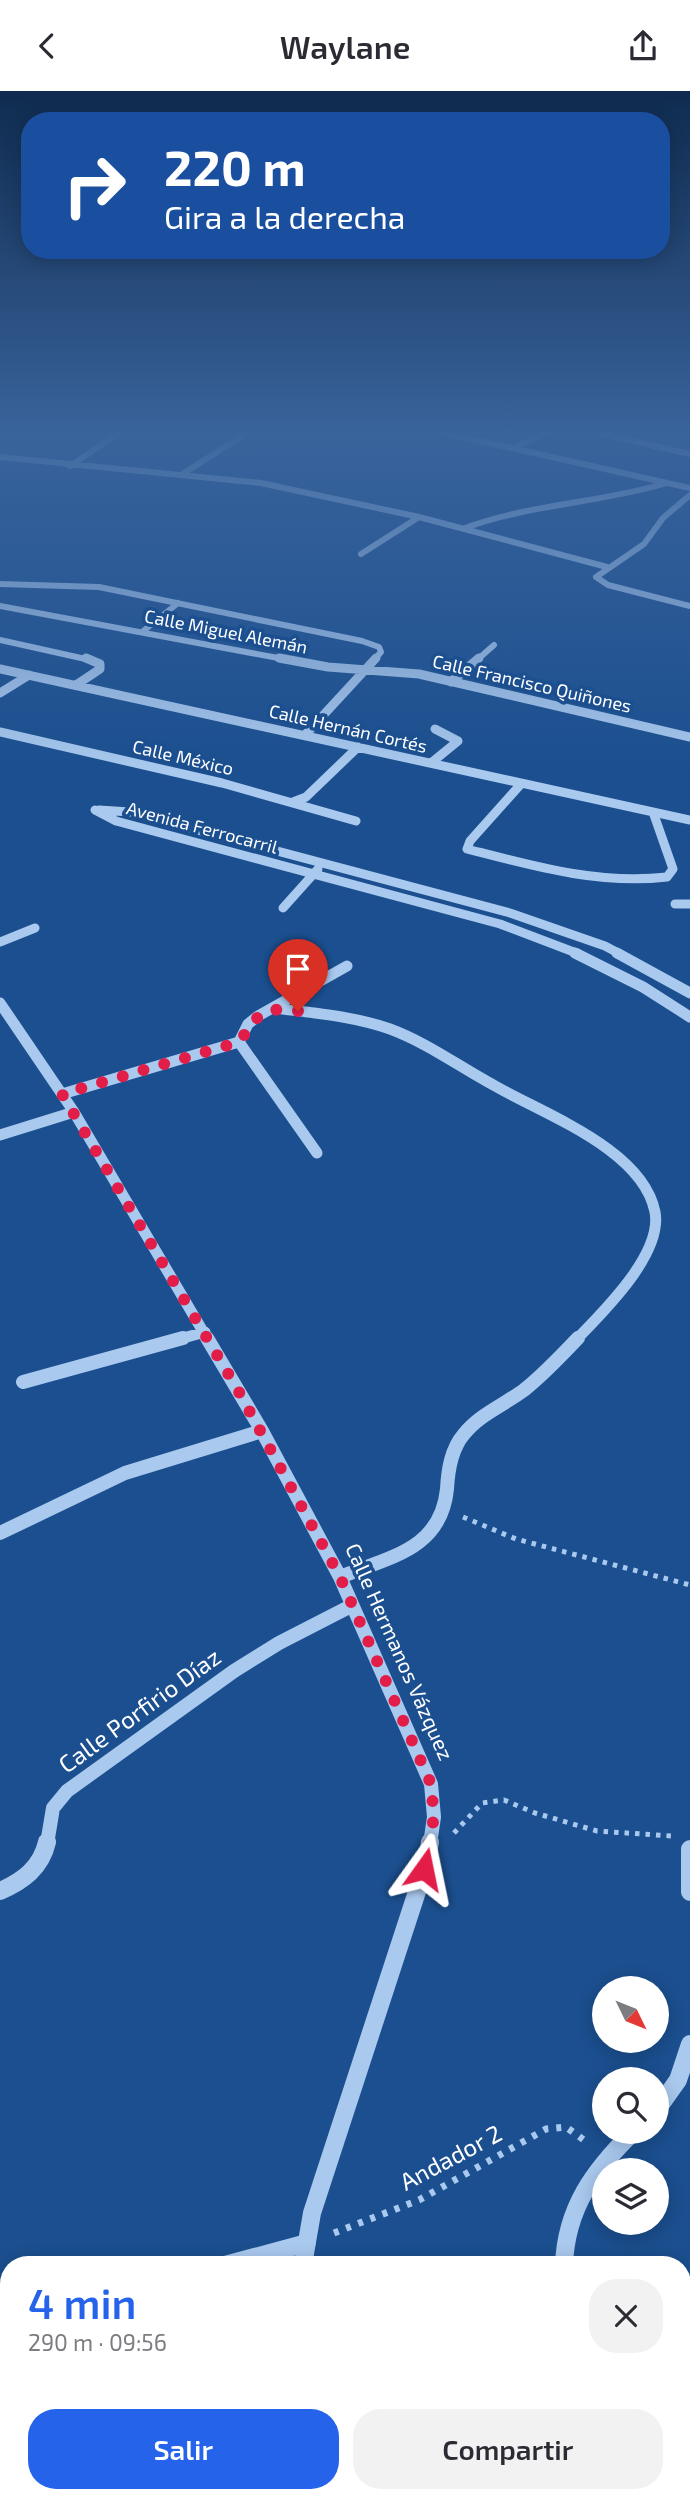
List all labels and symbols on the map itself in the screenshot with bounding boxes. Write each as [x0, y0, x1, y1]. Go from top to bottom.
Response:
street label: Calle Miguel Alemán [143, 604, 310, 658]
street label: Calle Francisco Quiñones [431, 649, 634, 717]
street label: Calle Hernán Cortés [267, 699, 429, 757]
street label: Calle México [131, 735, 236, 779]
street label: Avenida Ferrocarril [124, 796, 281, 858]
pin [268, 939, 328, 1011]
street label: Calle Hermanos Vázquez [341, 1539, 460, 1764]
street label: Calle Porfirio Díaz [53, 1641, 226, 1778]
position arrow [387, 1832, 461, 1906]
north arrow [592, 1976, 668, 2053]
street label: Andador 2 [394, 2118, 506, 2196]

